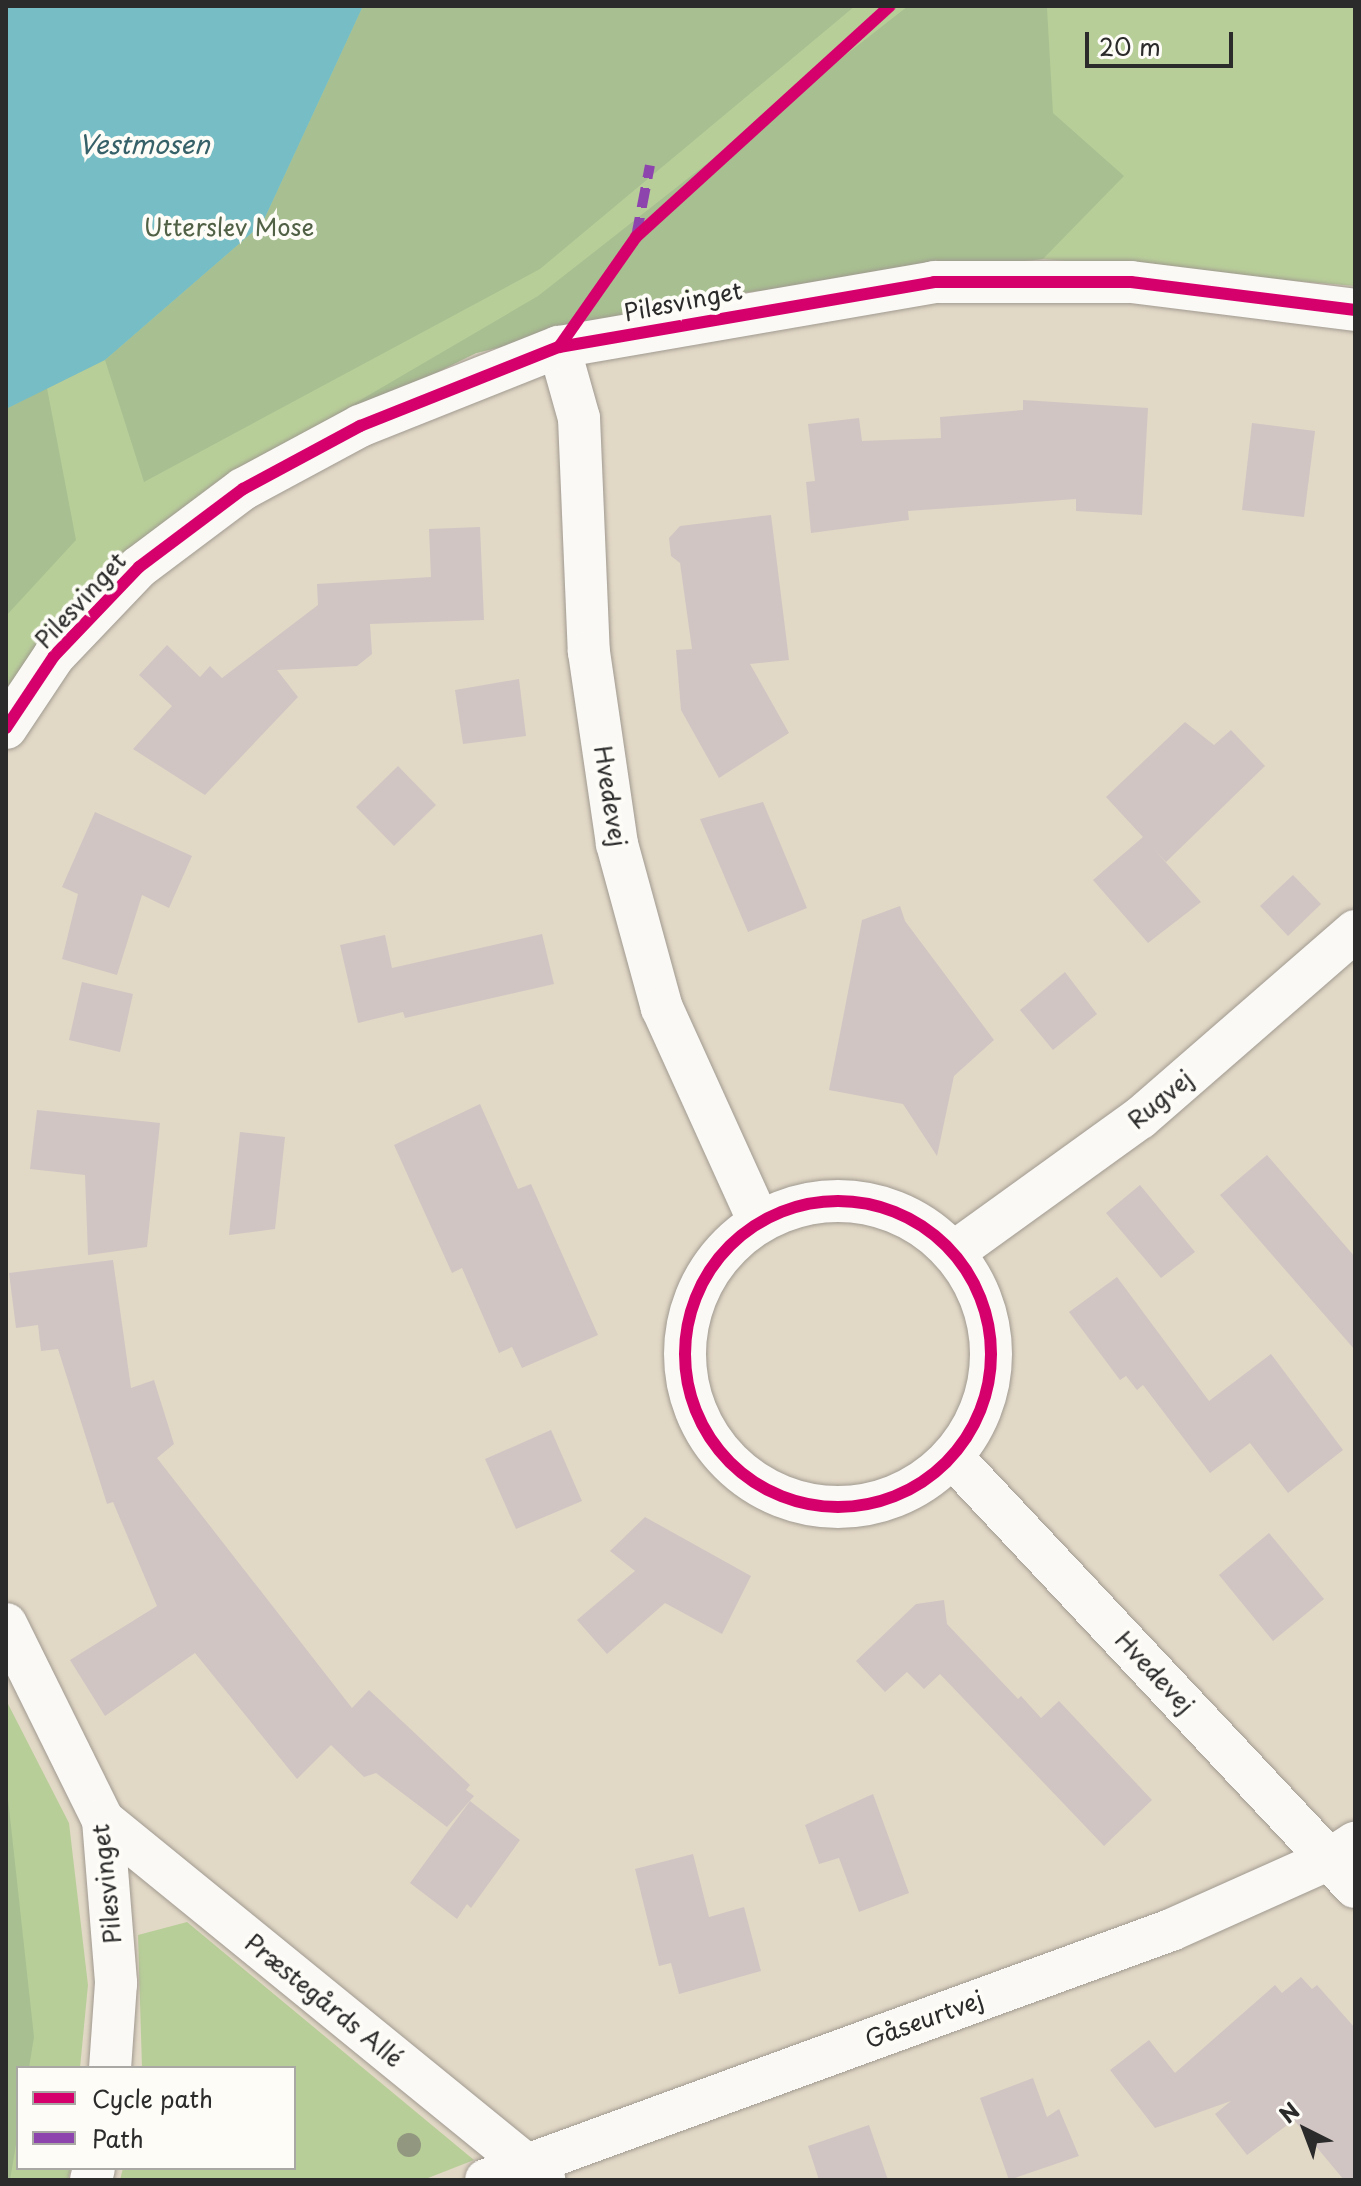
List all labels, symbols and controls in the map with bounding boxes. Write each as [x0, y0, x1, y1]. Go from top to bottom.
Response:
scale bar [1089, 16, 1237, 66]
text: 20 m [1099, 28, 1161, 64]
water label: Vestmosen [78, 128, 210, 160]
park label: Utterslev Mose [143, 213, 315, 241]
street label: Pilesvinget [621, 275, 745, 327]
street label: Pilesvinget [28, 546, 132, 654]
street label: Hvedevej [589, 743, 633, 849]
street label: Rugvej [1122, 1064, 1198, 1134]
street label: Hvedevej [1110, 1625, 1200, 1719]
street label: Pilesvinget [85, 1823, 127, 1945]
street label: Præstegårds Allé [239, 1927, 409, 2073]
street label: Gåseurtvej [861, 1984, 987, 2054]
legend [16, 2066, 296, 2170]
text: Cycle path [92, 2080, 213, 2116]
north arrow [1265, 2090, 1345, 2170]
text: N [1271, 2094, 1306, 2130]
text: Path [92, 2120, 144, 2156]

